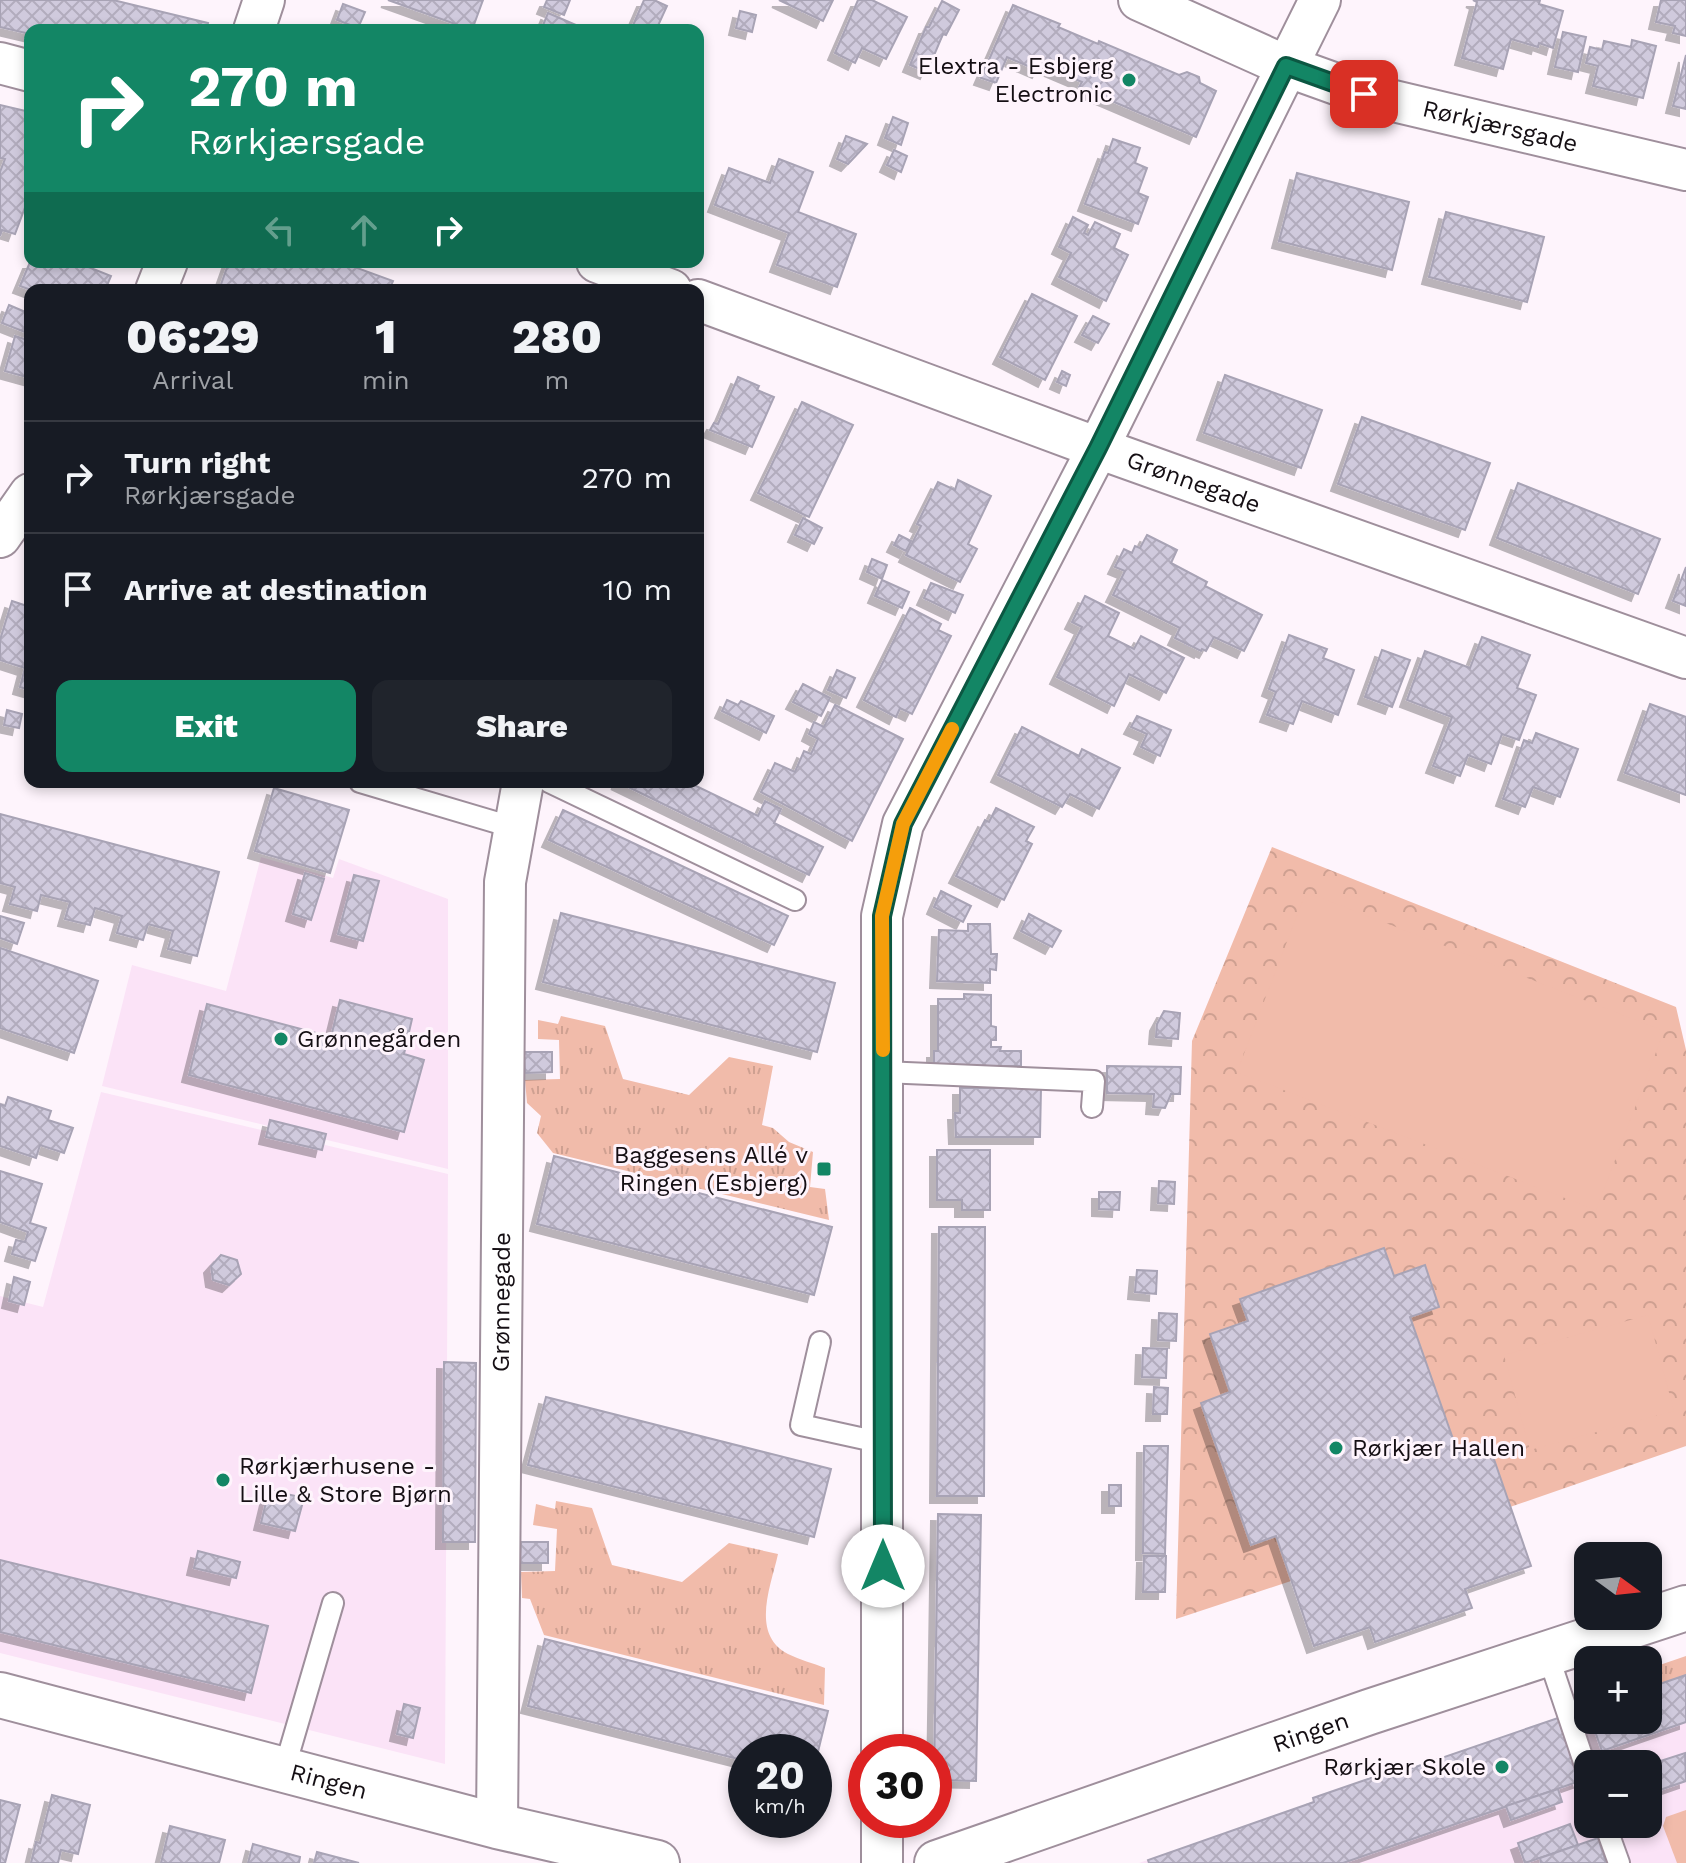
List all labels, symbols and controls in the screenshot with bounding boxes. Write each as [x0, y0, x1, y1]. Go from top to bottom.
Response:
place label: Elextra - Esbjerg Electronic [918, 52, 1113, 108]
text: 270 m [188, 54, 358, 120]
icon: right [56, 56, 160, 160]
pin [1330, 60, 1398, 128]
marker: Elextra - Esbjerg Electronic [1120, 71, 1138, 89]
icon: arrive [1342, 72, 1386, 116]
street label: Rørkjærsgade [1420, 94, 1581, 158]
text: Rørkjærsgade [188, 121, 426, 163]
icon: left [258, 208, 302, 252]
icon: ahead [342, 208, 386, 252]
icon: right [426, 208, 470, 252]
text: 06:29 [126, 308, 260, 365]
text: 1 [375, 308, 396, 365]
text: 280 [512, 308, 602, 365]
text: Arrival [152, 365, 234, 395]
text: min [362, 365, 410, 395]
text: m [544, 365, 569, 395]
text: Turn right [124, 445, 270, 480]
street label: Grønnegade [1123, 445, 1264, 519]
icon: right [56, 455, 100, 499]
text: 270 m [581, 460, 672, 495]
text: Rørkjærsgade [124, 480, 296, 510]
icon: arrive [56, 567, 100, 611]
text: Arrive at destination [124, 572, 428, 607]
text: 10 m [603, 572, 672, 607]
button: Exit [56, 680, 356, 772]
button: Share [372, 680, 672, 772]
place label: Grønnegården [297, 1025, 461, 1053]
marker: Grønnegården [272, 1030, 290, 1048]
place label: Baggesens Allé v Ringen (Esbjerg) [614, 1141, 809, 1197]
marker: Baggesens Allé v Ringen (Esbjerg) [815, 1160, 833, 1178]
street label: Grønnegade [487, 1232, 516, 1372]
place label: Rørkjær Hallen [1352, 1434, 1525, 1462]
marker: Rørkjær Hallen [1327, 1439, 1345, 1457]
place label: Rørkjærhusene - Lille & Store Bjørn [239, 1452, 452, 1508]
marker: Rørkjærhusene - Lille & Store Bjørn [214, 1471, 232, 1489]
position arrow [841, 1524, 925, 1608]
north arrow [1574, 1542, 1662, 1630]
map controls [1574, 1542, 1662, 1838]
button: + [1574, 1646, 1662, 1734]
street label: Ringen [1269, 1706, 1353, 1759]
speed limit sign: 30 [848, 1734, 952, 1838]
button: − [1574, 1750, 1662, 1838]
text: 20 [755, 1752, 805, 1799]
place label: Rørkjær Skole [1323, 1753, 1486, 1781]
street label: Ringen [287, 1758, 370, 1805]
marker: Rørkjær Skole [1493, 1758, 1511, 1776]
text: km/h [754, 1794, 806, 1818]

